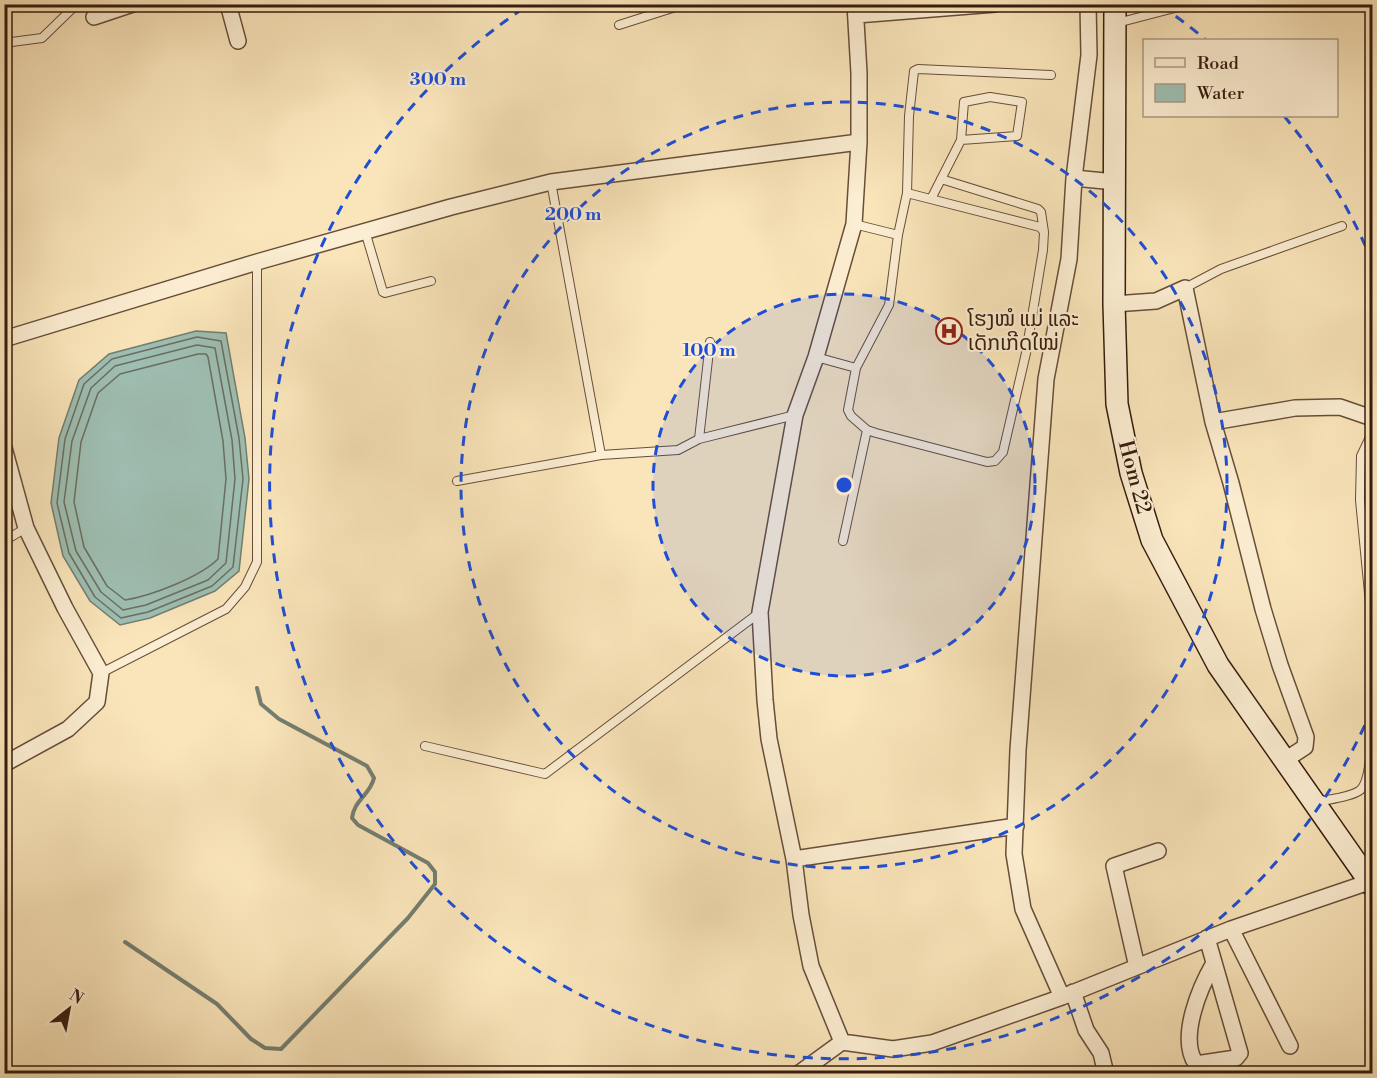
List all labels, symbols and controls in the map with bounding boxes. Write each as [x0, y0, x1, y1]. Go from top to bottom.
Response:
legend [1143, 39, 1338, 117]
text: Road [1197, 52, 1240, 75]
text: 300 m [410, 68, 467, 91]
text: Water [1196, 82, 1245, 105]
text: 200 m [545, 203, 602, 226]
place label: ໂຮງໝໍ ແມ່ ແລະ ເດັກເກີດໃໝ່ [967, 307, 1079, 357]
hospital icon: ໂຮງໝໍ ແມ່ ແລະ ເດັກເກີດໃໝ່ [934, 316, 964, 346]
text: 100 m [682, 339, 736, 362]
street label: Hom 22 [1112, 438, 1156, 517]
centre of rings [834, 475, 854, 495]
north arrow [39, 979, 99, 1039]
text: N [66, 985, 87, 1009]

